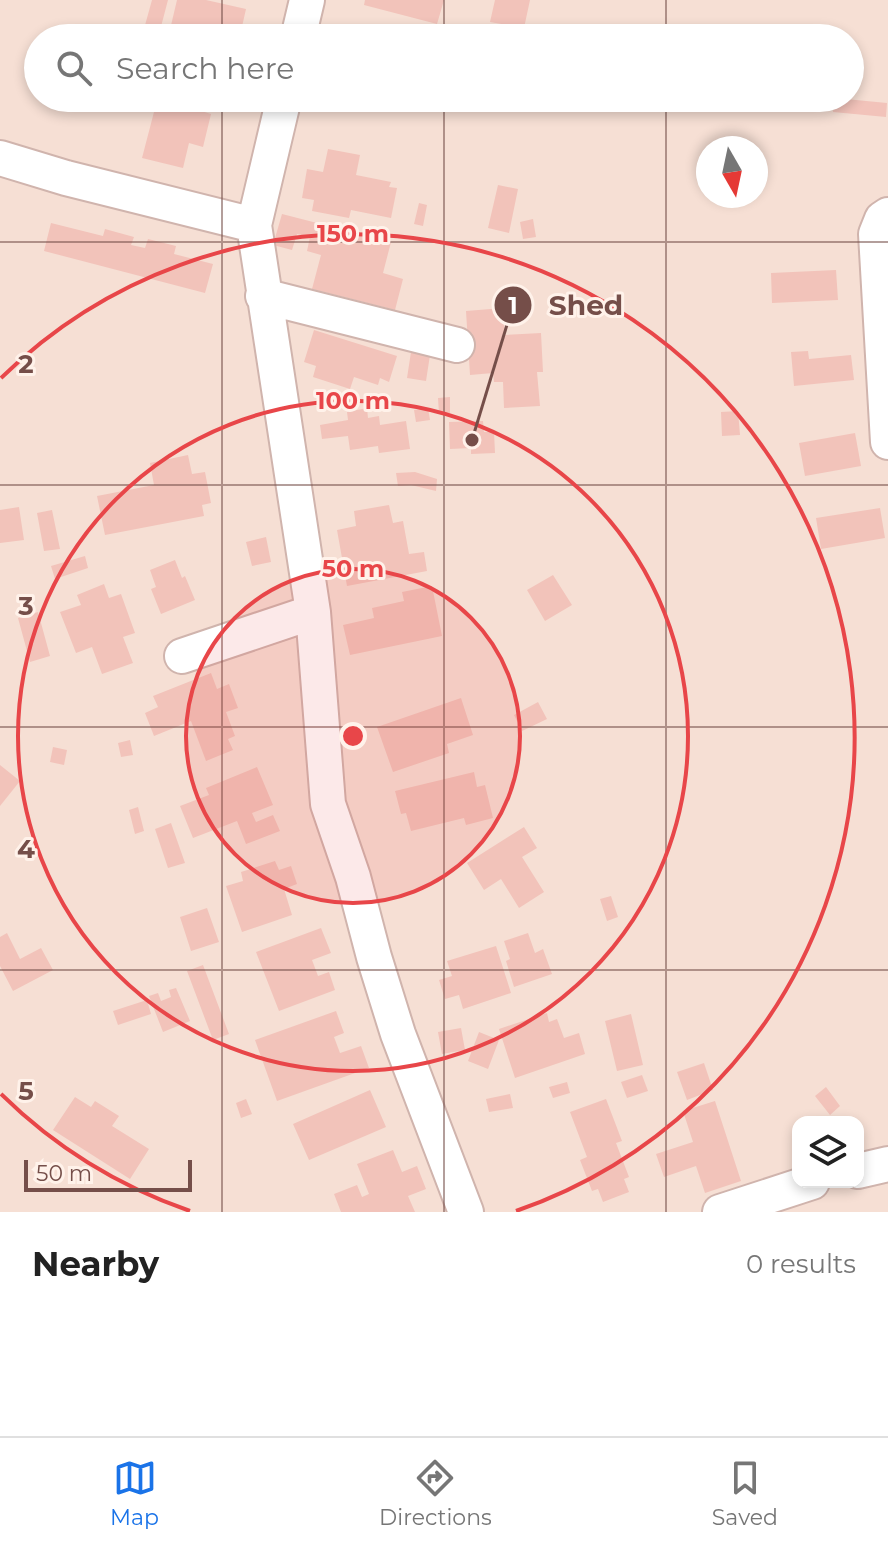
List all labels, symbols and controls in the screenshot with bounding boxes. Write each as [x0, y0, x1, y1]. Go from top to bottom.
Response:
search box [24, 24, 864, 112]
icon: search [52, 46, 96, 90]
text: Search here [116, 50, 294, 87]
north arrow [696, 136, 768, 208]
text: 150 m [317, 219, 389, 248]
callout: Shed [493, 279, 640, 331]
text: Shed [549, 288, 623, 322]
text: 1 [508, 291, 518, 320]
text: 2 [18, 348, 34, 380]
text: 100 m [316, 386, 390, 415]
text: 50 m [322, 554, 384, 583]
text: 3 [17, 590, 34, 622]
centre of rings [339, 722, 367, 750]
text: 4 [17, 833, 35, 865]
text: 5 [18, 1075, 34, 1107]
map controls [792, 1116, 864, 1188]
button: layers [792, 1116, 864, 1188]
scale bar [24, 1156, 192, 1192]
text: 50 m [36, 1160, 92, 1187]
text: Nearby [32, 1243, 159, 1285]
text: 0 results [746, 1248, 856, 1280]
tab: Map [110, 1456, 159, 1531]
tab: Directions [379, 1456, 492, 1531]
tab: Saved [712, 1456, 778, 1531]

